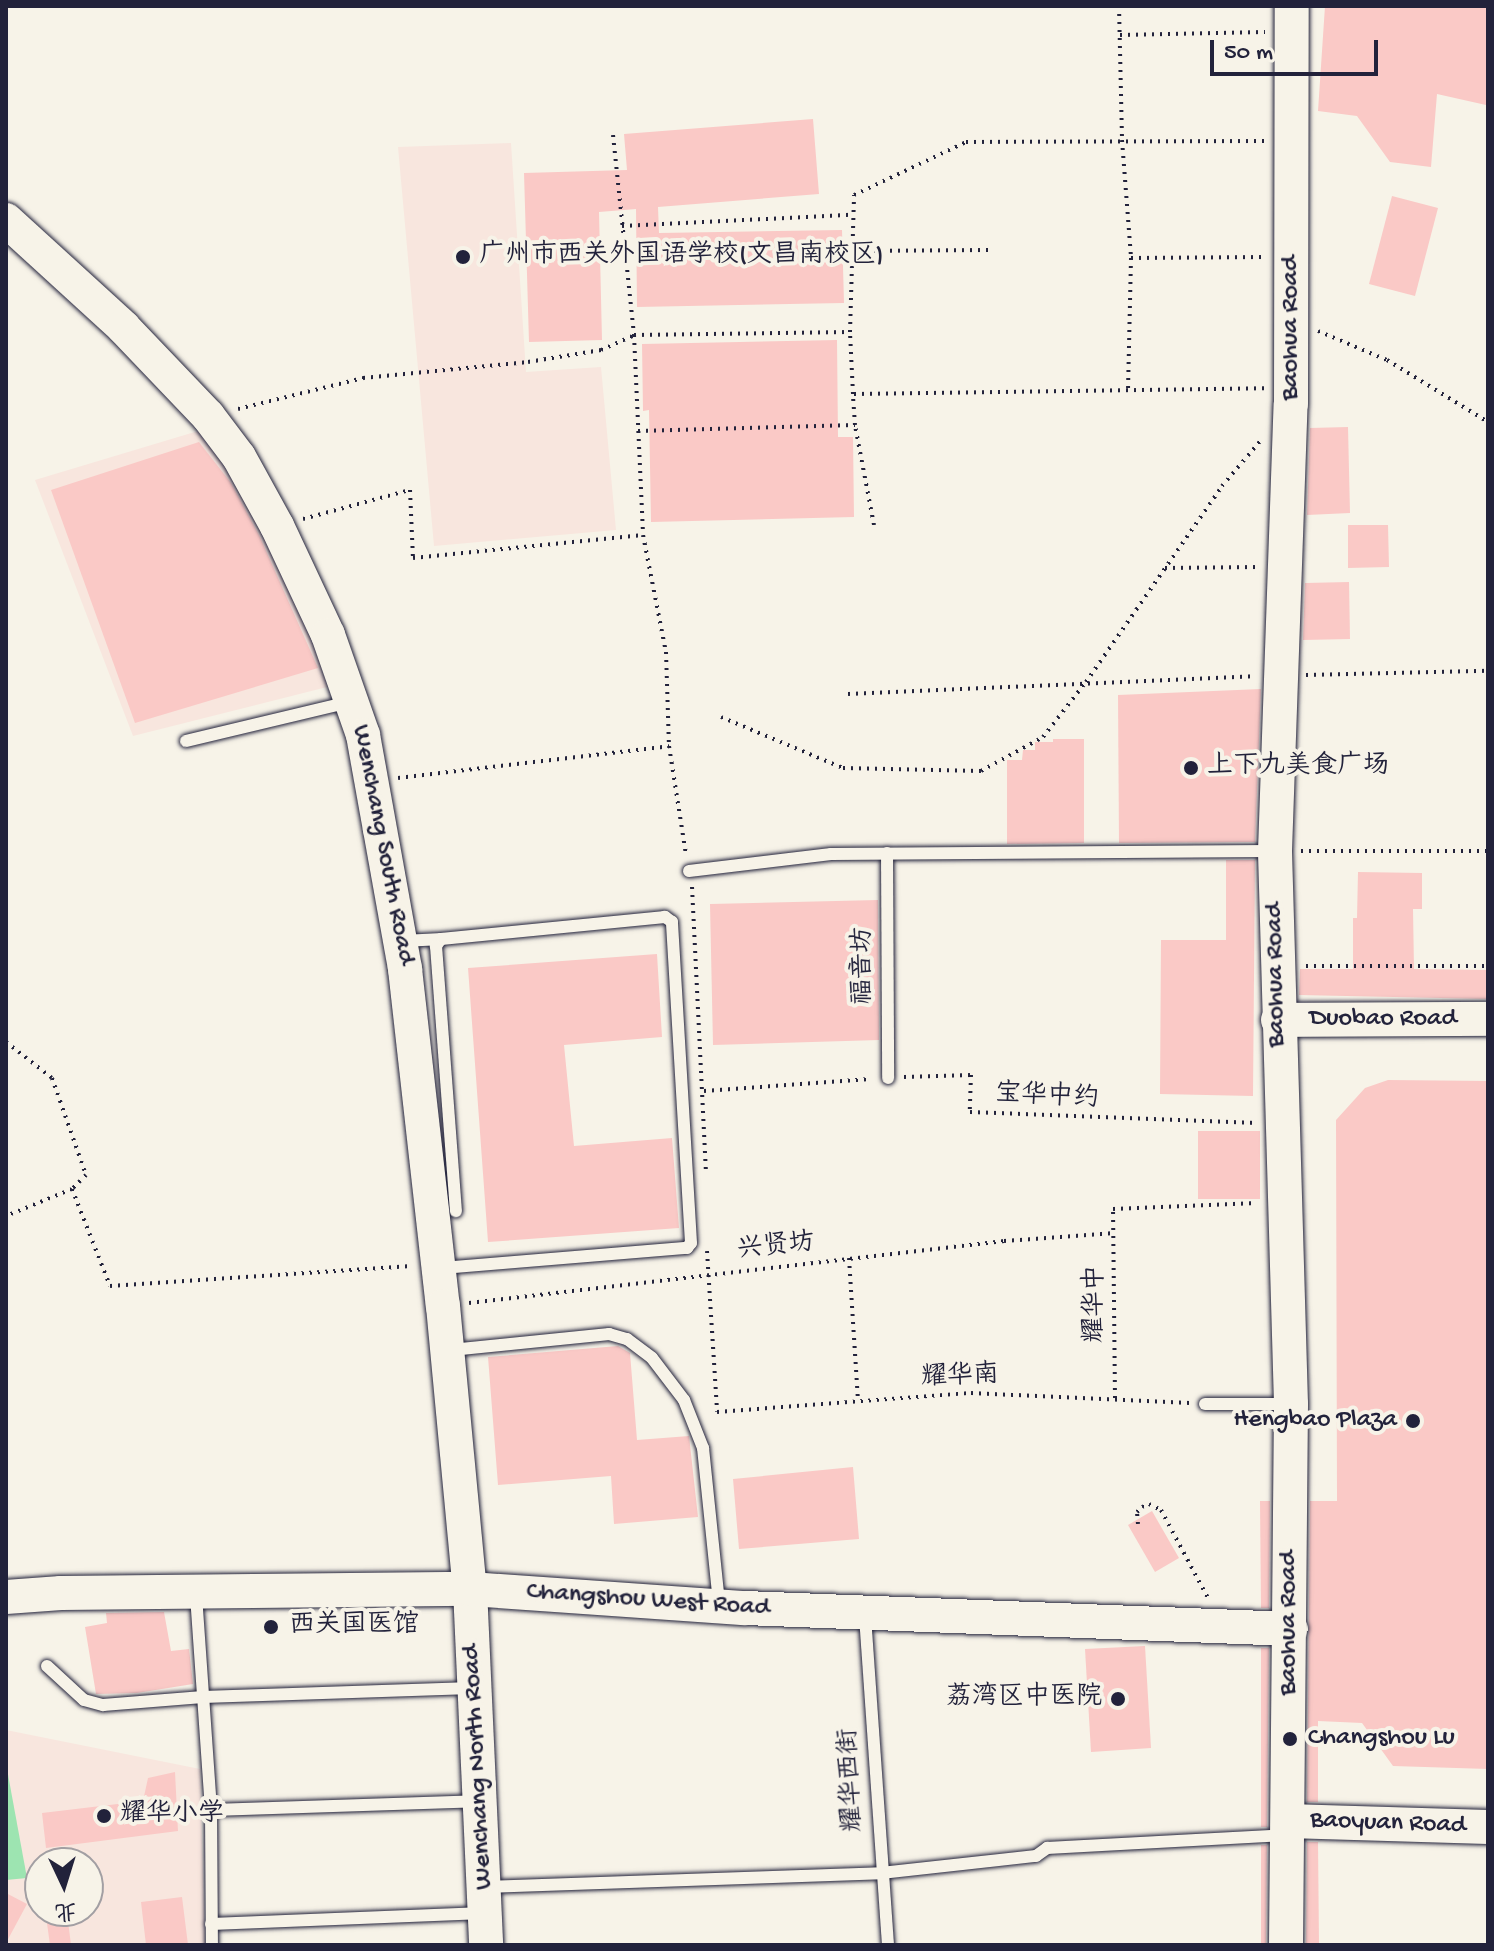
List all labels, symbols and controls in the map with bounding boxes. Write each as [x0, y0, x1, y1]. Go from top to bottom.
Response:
scale bar [1214, 24, 1382, 74]
text: 50 m [1224, 39, 1273, 68]
place label: 广州市西关外国语学校(文昌南校区) [479, 241, 884, 273]
marker: 广州市西关外国语学校(文昌南校区) [454, 248, 472, 266]
street label: Baohua Road [1276, 256, 1308, 400]
street label: Wenchang South Road [343, 722, 421, 968]
place label: 上下九美食广场 [1207, 752, 1389, 784]
marker: 上下九美食广场 [1182, 759, 1200, 777]
street label: Baohua Road [1260, 902, 1294, 1048]
street label: 福音坊 [849, 927, 881, 1005]
street label: Duobao Road [1309, 1004, 1457, 1036]
street label: 宝华中约 [994, 1080, 1100, 1116]
street label: 兴贤坊 [736, 1228, 816, 1268]
street label: 耀华中 [1081, 1265, 1113, 1343]
street label: 耀华南 [920, 1361, 1000, 1395]
place label: Hengbao Plaza [1233, 1405, 1397, 1437]
marker: Hengbao Plaza [1404, 1412, 1422, 1430]
street label: Baohua Road [1274, 1551, 1306, 1695]
street label: Changshou West Road [525, 1577, 771, 1625]
place label: 西关国医馆 [289, 1611, 419, 1643]
marker: 西关国医馆 [260, 1616, 282, 1638]
street label: Wenchang North Road [457, 1644, 501, 1890]
place label: 荔湾区中医院 [946, 1683, 1102, 1715]
marker: 荔湾区中医院 [1109, 1690, 1127, 1708]
place label: Changshou Lu [1308, 1723, 1455, 1755]
street label: 耀华西街 [835, 1727, 871, 1833]
marker: Changshou Lu [1279, 1728, 1301, 1750]
place label: 耀华小学 [120, 1800, 224, 1832]
street label: Baoyuan Road [1310, 1806, 1466, 1842]
marker: 耀华小学 [95, 1807, 113, 1825]
north arrow [24, 1847, 104, 1927]
text: 北 [54, 1895, 77, 1923]

